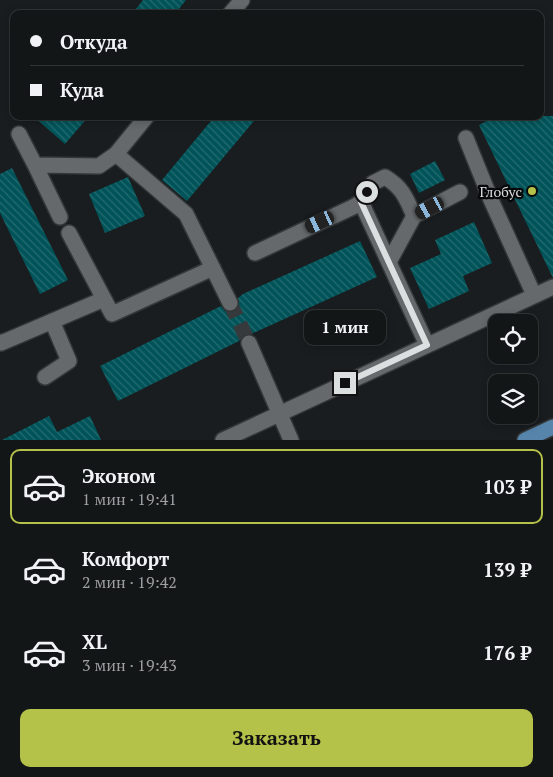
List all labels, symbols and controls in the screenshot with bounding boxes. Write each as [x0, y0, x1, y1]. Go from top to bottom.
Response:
text: Откуда [60, 29, 128, 54]
text: Куда [60, 77, 104, 102]
route start [356, 181, 378, 203]
place label: Глобус [480, 182, 522, 201]
marker: Глобус [526, 185, 538, 197]
car [413, 194, 446, 222]
car [303, 209, 336, 235]
callout: 1 мин [304, 310, 386, 346]
map controls [488, 314, 538, 424]
button: locate [488, 314, 538, 364]
text: 1 мин [321, 316, 369, 338]
route end [334, 372, 356, 394]
button: layers [488, 374, 538, 424]
text: Эконом [82, 463, 156, 488]
icon: car [22, 464, 67, 509]
text: 103 ₽ [483, 474, 531, 499]
text: 1 мин · 19:41 [82, 488, 177, 510]
text: Комфорт [82, 546, 169, 571]
icon: car [22, 547, 67, 592]
text: 139 ₽ [483, 557, 531, 582]
text: 2 мин · 19:42 [82, 571, 177, 593]
text: XL [82, 629, 107, 654]
icon: car [22, 630, 67, 675]
text: 176 ₽ [483, 640, 531, 665]
text: 3 мин · 19:43 [82, 654, 177, 676]
button: Заказать [20, 709, 533, 767]

